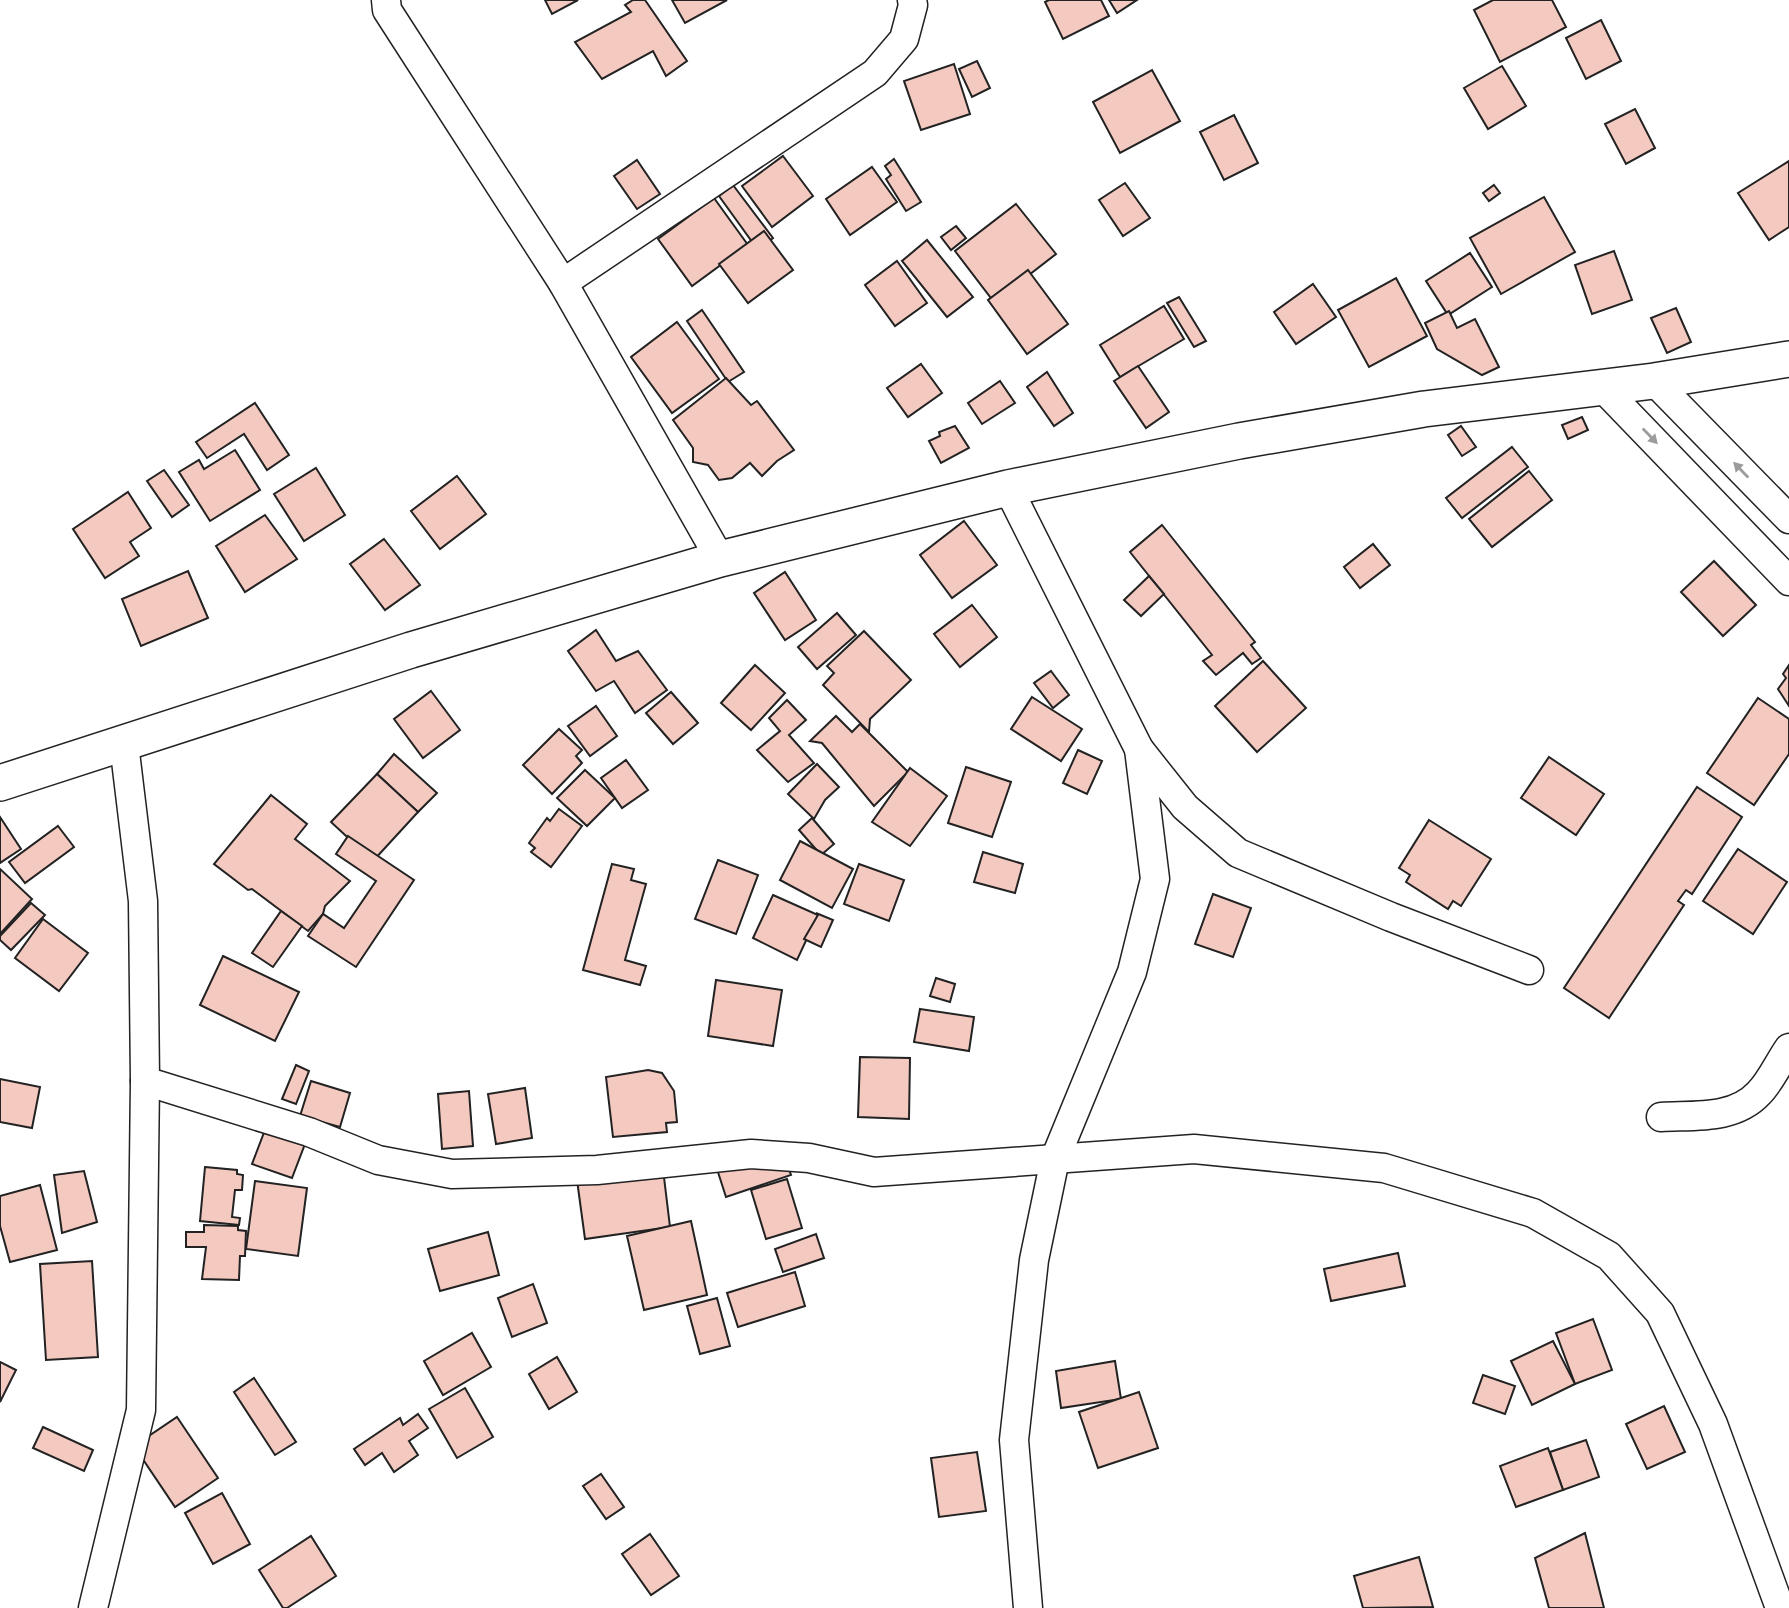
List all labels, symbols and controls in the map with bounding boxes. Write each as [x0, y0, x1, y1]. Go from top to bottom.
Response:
one-way arrow [1641, 427, 1657, 444]
one-way arrow [1733, 462, 1750, 479]

